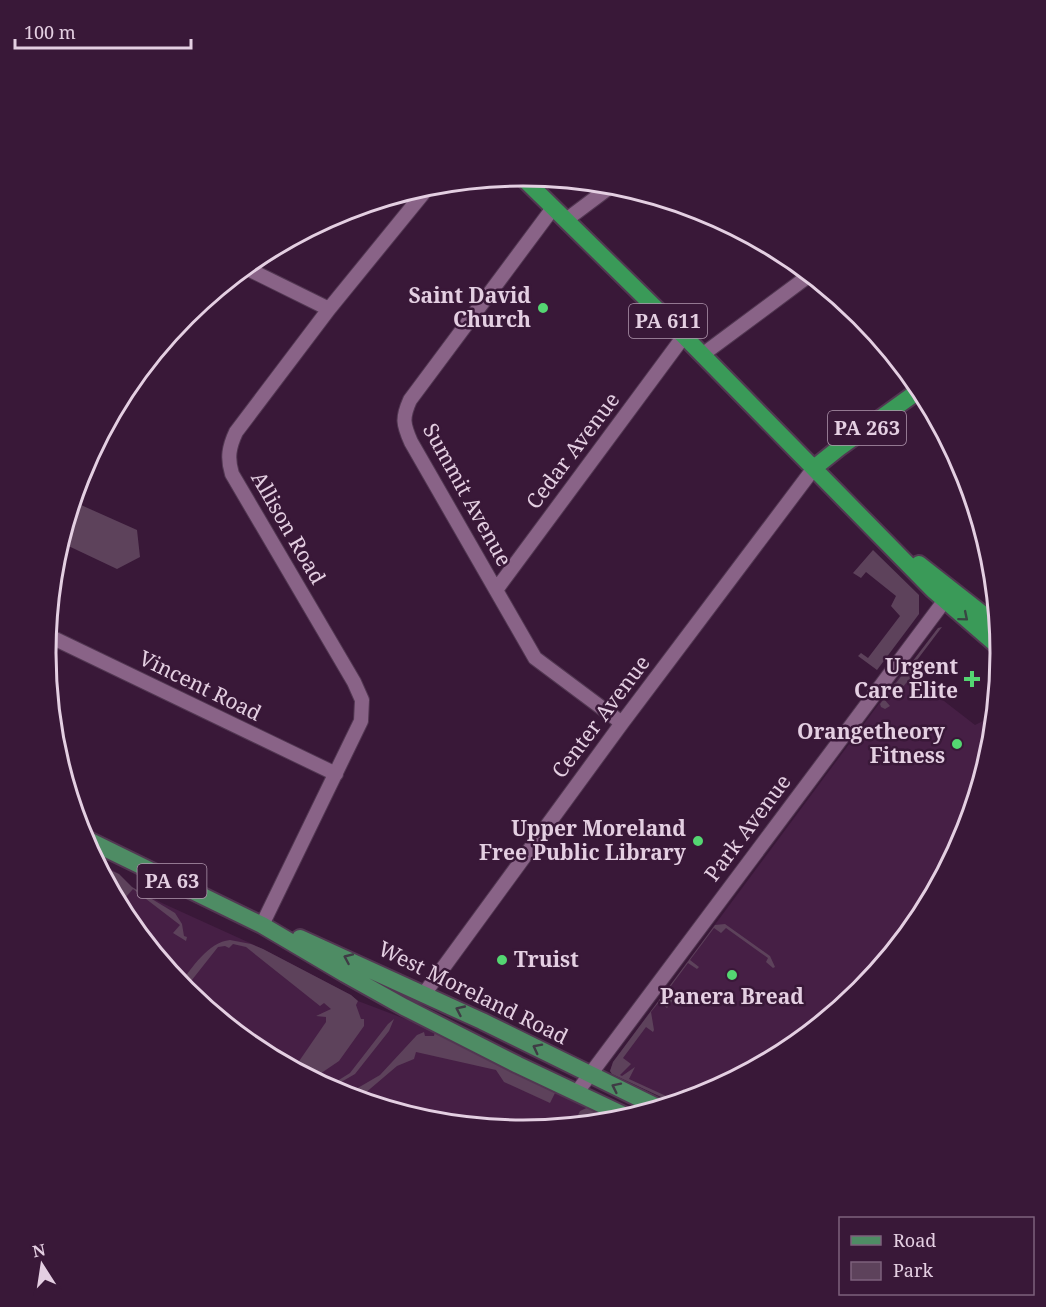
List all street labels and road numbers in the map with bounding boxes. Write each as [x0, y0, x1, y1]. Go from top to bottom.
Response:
road number: PA 611 [629, 304, 707, 338]
street label: Cedar Avenue [519, 386, 625, 514]
road number: PA 263 [828, 411, 906, 445]
street label: Summit Avenue [417, 418, 519, 571]
street label: Allison Road [245, 466, 332, 589]
street label: Vincent Road [135, 643, 266, 727]
street label: Center Avenue [545, 649, 656, 783]
street label: Park Avenue [698, 768, 797, 887]
road number: PA 63 [138, 864, 207, 898]
street label: West Moreland Road [374, 934, 573, 1050]

